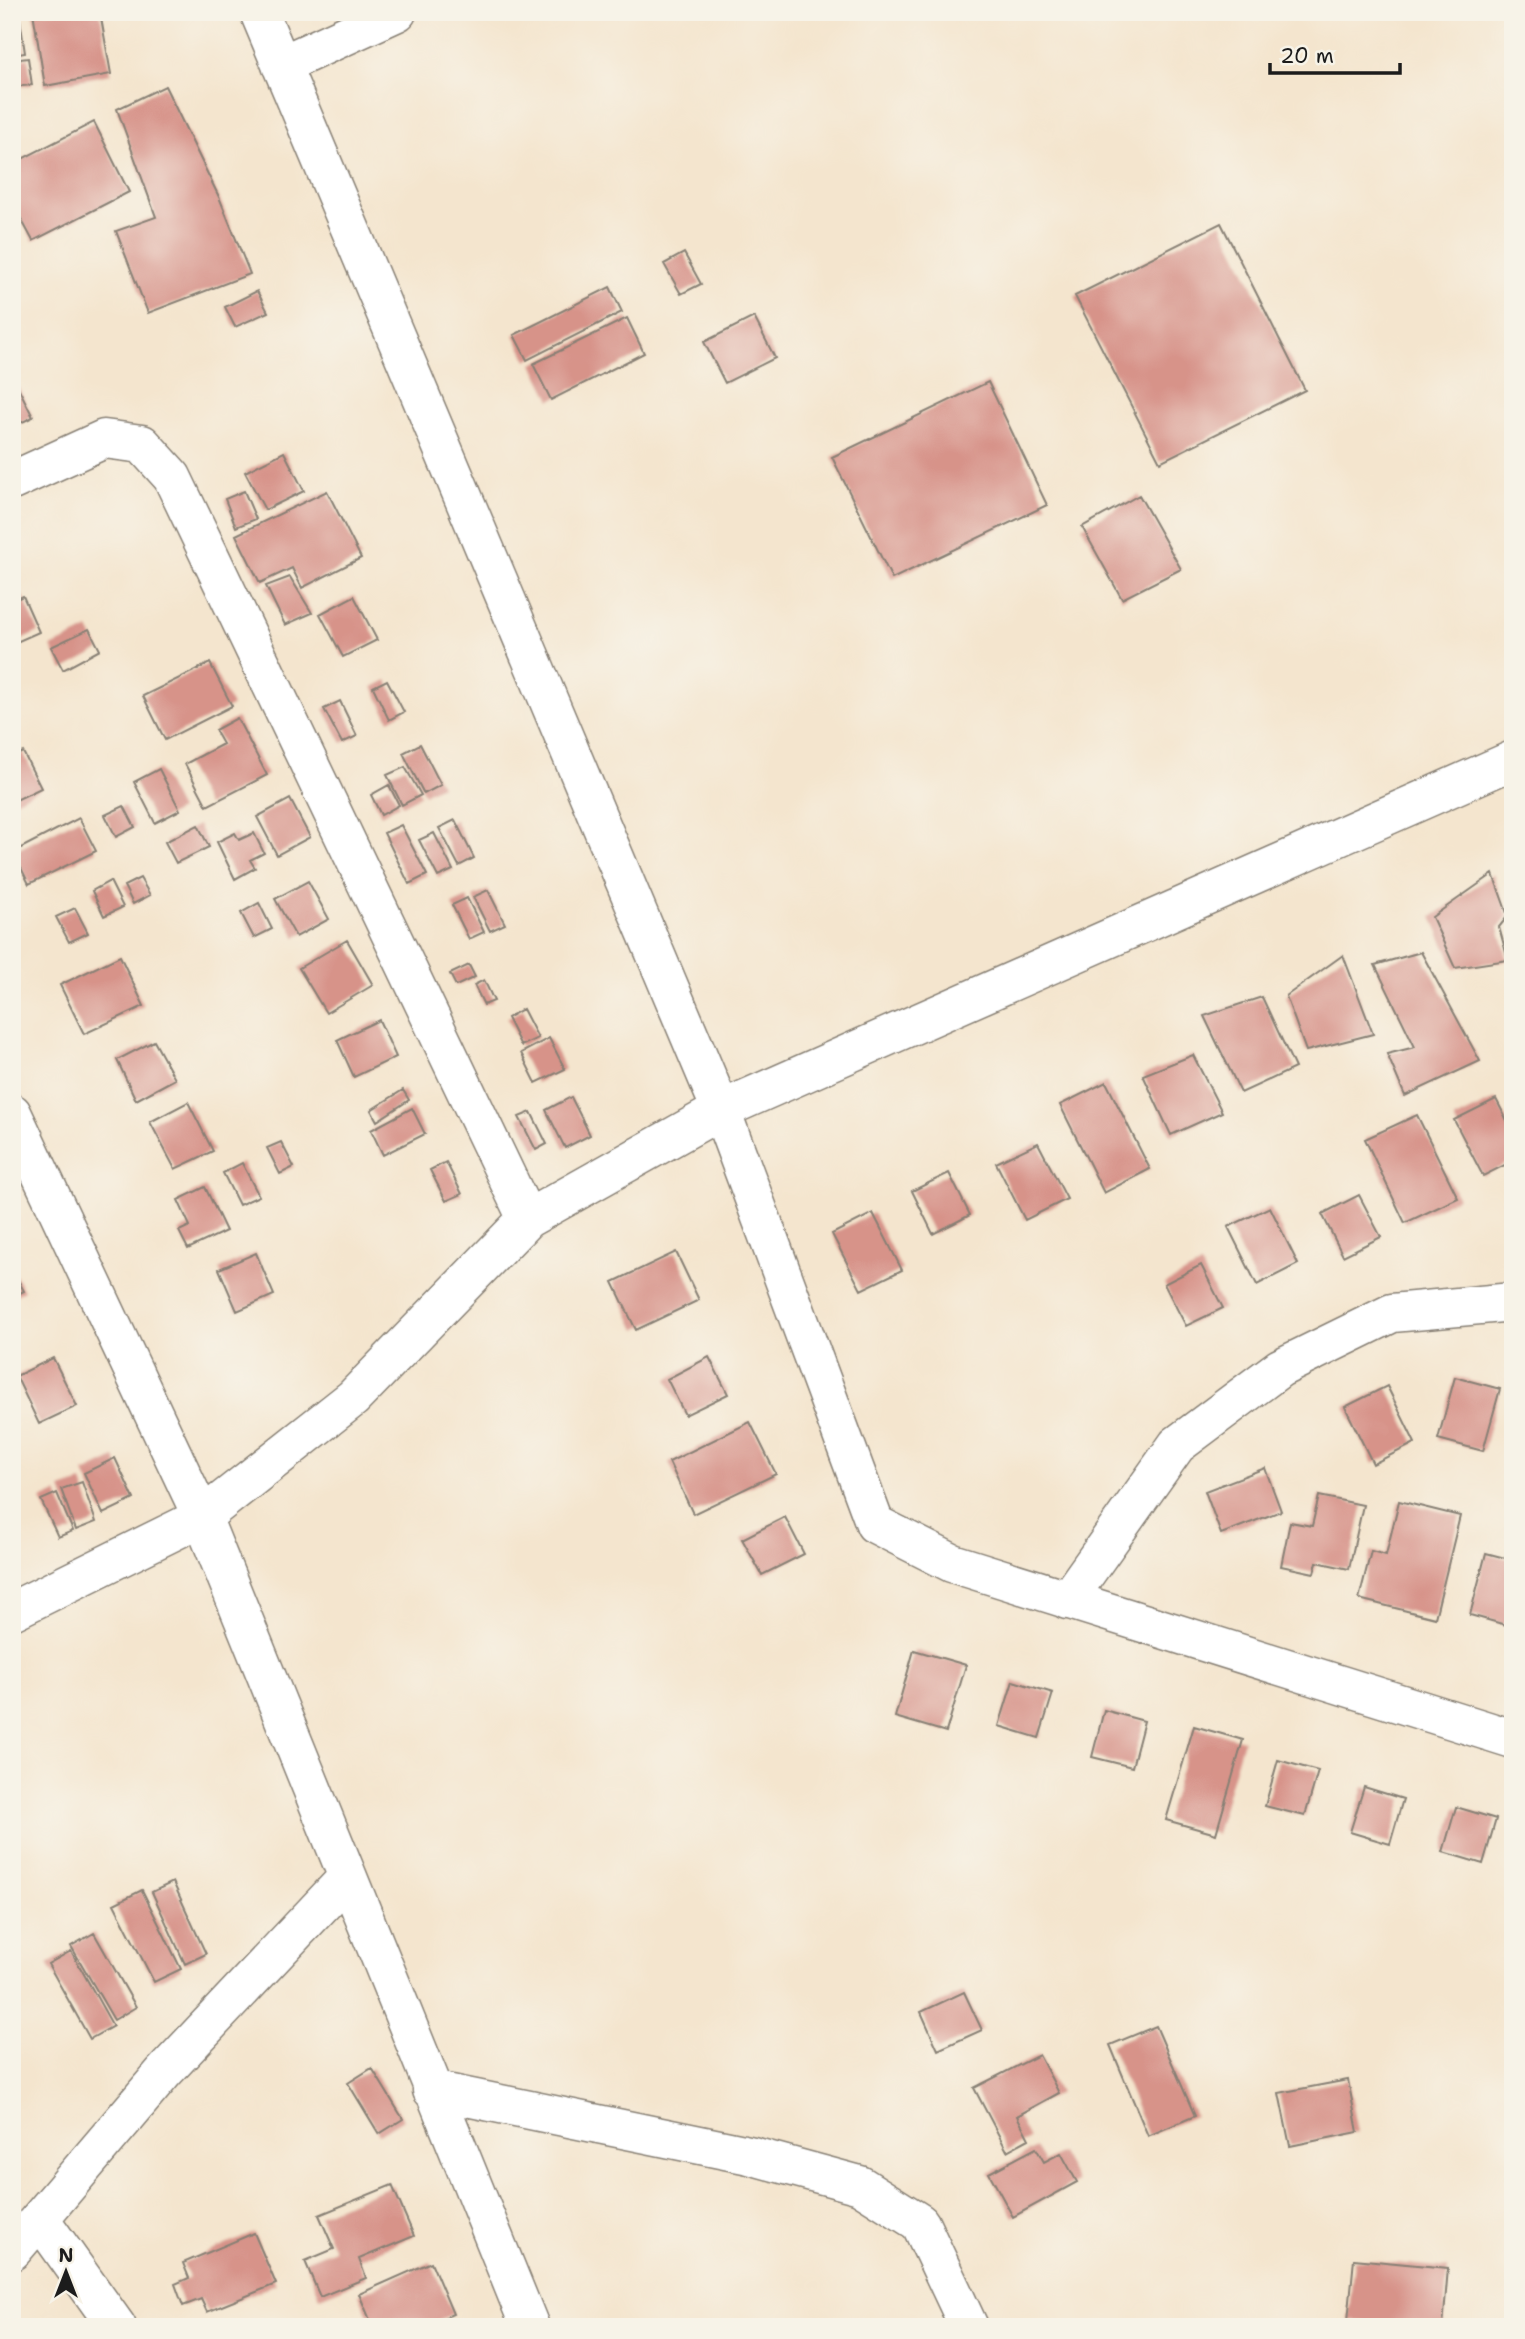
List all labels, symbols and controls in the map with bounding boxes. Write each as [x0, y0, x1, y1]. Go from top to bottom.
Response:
scale bar [1270, 32, 1399, 76]
text: 20 m [1280, 42, 1334, 70]
north arrow [32, 2238, 102, 2308]
text: N [58, 2243, 74, 2268]

